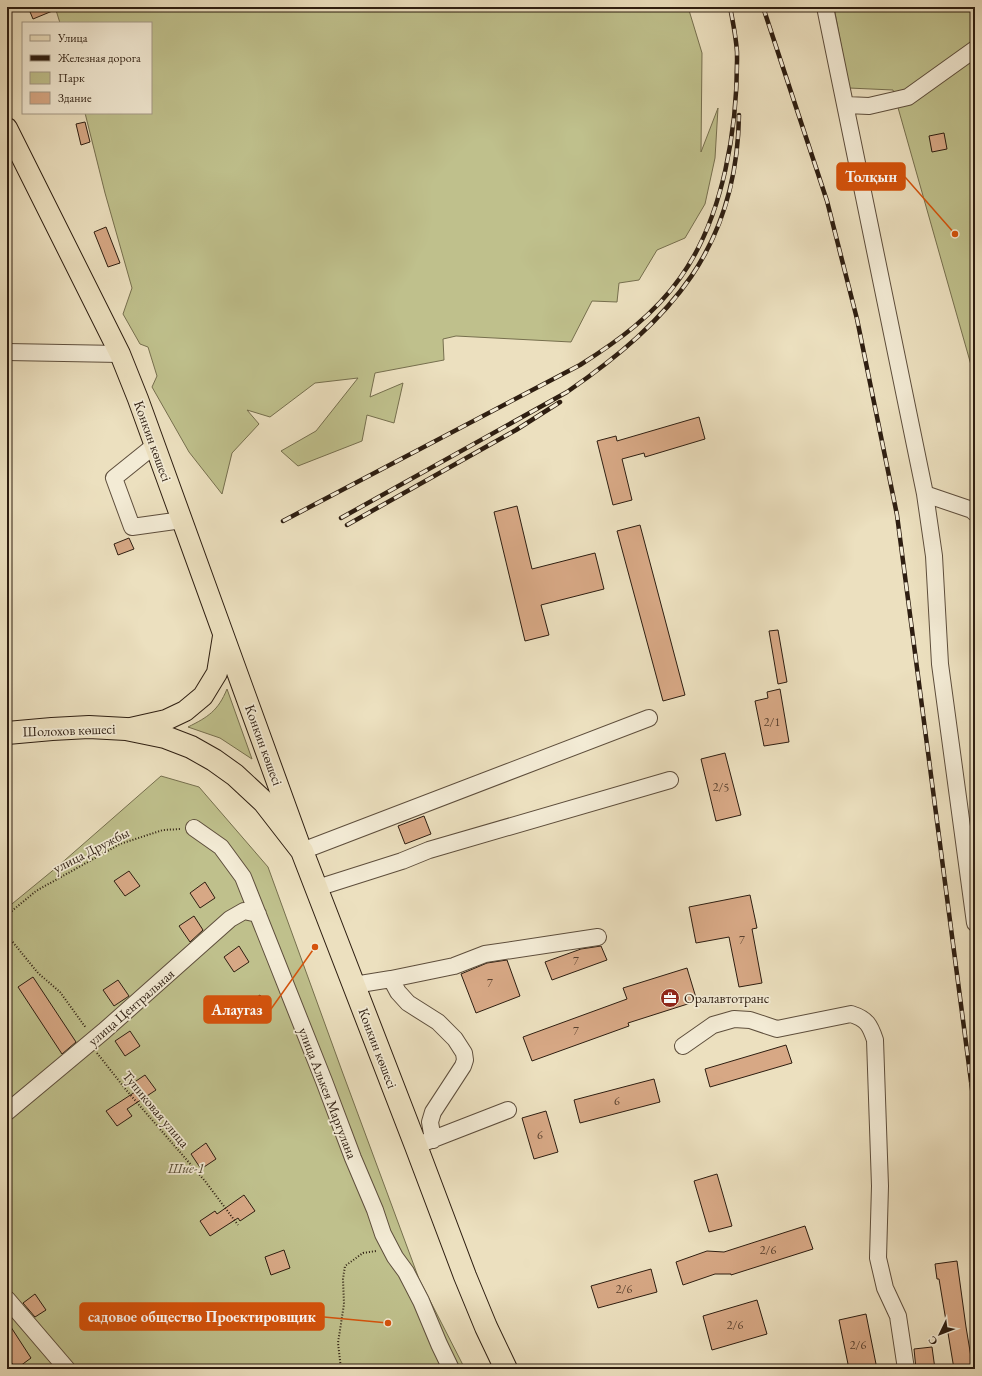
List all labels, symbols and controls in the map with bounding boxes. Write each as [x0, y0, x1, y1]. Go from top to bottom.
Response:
legend [22, 22, 152, 114]
text: Улица [57, 30, 88, 46]
text: Железная дорога [57, 50, 141, 66]
text: Парк [58, 70, 85, 86]
text: Здание [58, 90, 92, 106]
callout: Толқын [837, 163, 905, 190]
text: Толқын [845, 167, 897, 186]
street label: Конкин көшесі [130, 398, 176, 484]
street label: Конкин көшесі [241, 702, 287, 788]
house number: 2/1 [764, 714, 780, 730]
street label: Шолохов көшесі [22, 719, 116, 741]
house number: 2/5 [713, 779, 729, 795]
street label: улица Дружбы [50, 823, 133, 877]
house number: 7 [739, 932, 745, 948]
house number: 7 [573, 953, 579, 969]
street label: улица Центральная [84, 965, 178, 1049]
house number: 7 [487, 975, 493, 991]
office icon: Оралавтотранс [659, 987, 681, 1009]
place label: Оралавтотранс [684, 989, 770, 1007]
callout: Алаугаз [204, 996, 271, 1023]
text: Алаугаз [210, 1000, 263, 1019]
street label: Конкин көшесі [354, 1005, 402, 1091]
house number: 7 [573, 1023, 579, 1039]
street label: улица Алькея Маргулана [295, 1025, 362, 1162]
street label: Тупиковая улица [119, 1067, 194, 1152]
house number: 6 [614, 1093, 620, 1109]
house number: 6 [537, 1127, 543, 1143]
park label: Шие-1 [167, 1159, 205, 1177]
house number: 2/6 [760, 1242, 776, 1258]
house number: 2/6 [616, 1281, 632, 1297]
callout: садовое общество Проектировщик [80, 1303, 324, 1330]
text: садовое общество Проектировщик [88, 1307, 317, 1326]
north arrow [920, 1314, 960, 1354]
house number: 2/6 [727, 1317, 743, 1333]
text: С [925, 1333, 940, 1348]
house number: 2/6 [850, 1337, 866, 1353]

